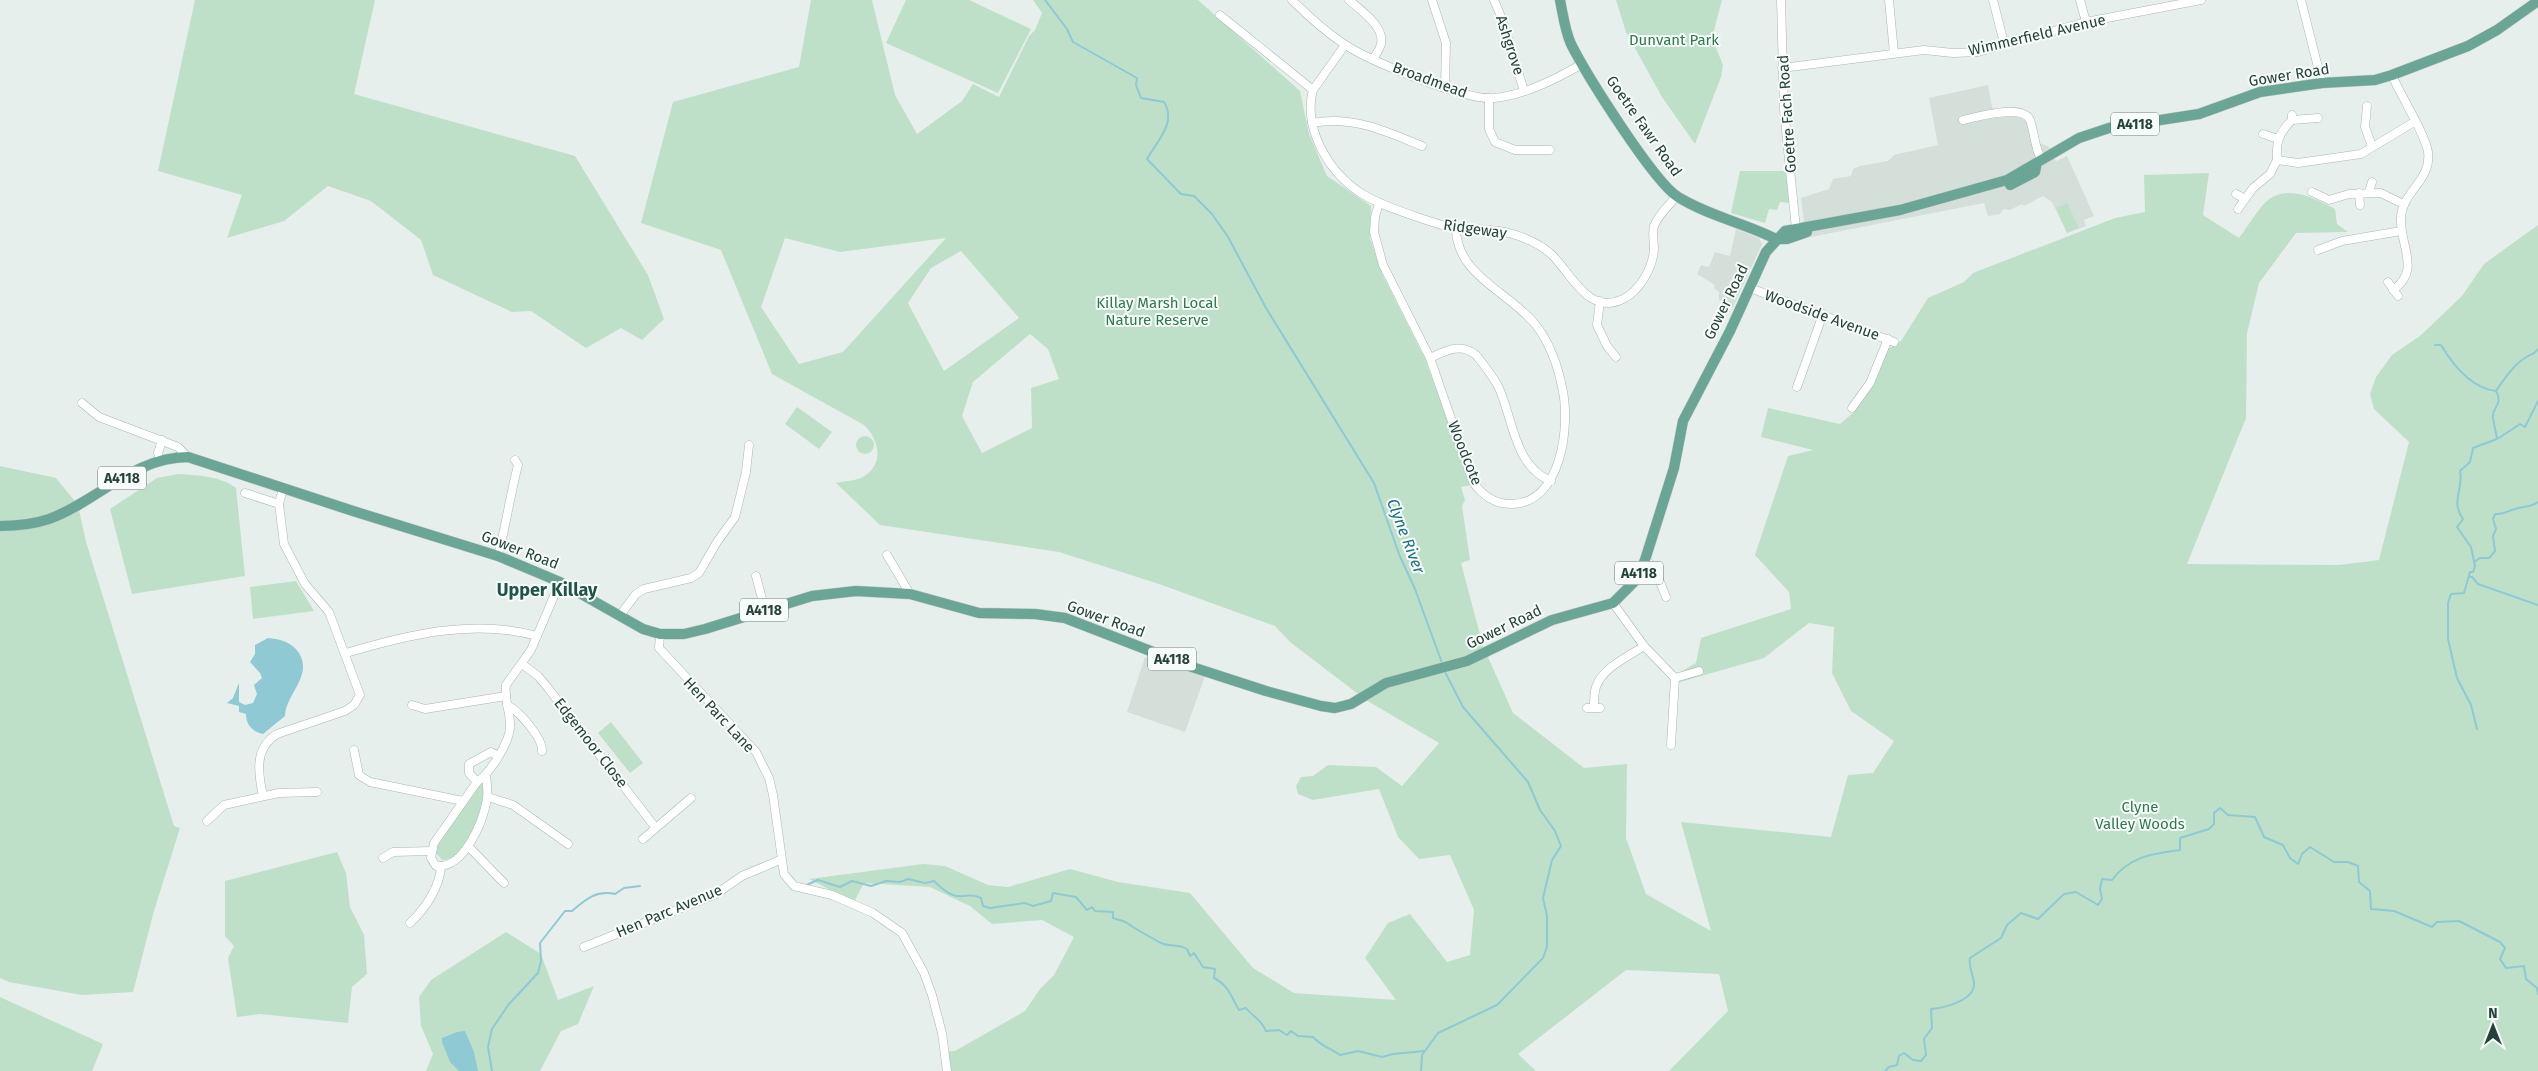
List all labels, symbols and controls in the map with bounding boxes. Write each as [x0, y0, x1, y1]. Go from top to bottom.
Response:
street label: Wimmerfield Avenue [1967, 10, 2107, 60]
street label: Ashgrove [1492, 13, 1528, 77]
park label: Dunvant Park [1629, 31, 1719, 49]
street label: Goetre Fach Road [1774, 54, 1800, 174]
street label: Broadmead [1390, 58, 1470, 102]
street label: Gower Road [2247, 60, 2331, 90]
street label: Goetre Fawr Road [1603, 72, 1685, 180]
road number: A4118 [2111, 112, 2159, 136]
street label: Ridgeway [1442, 216, 1509, 242]
street label: Gower Road [1700, 261, 1752, 343]
street label: Woodside Avenue [1762, 286, 1882, 344]
park label: Killay Marsh Local Nature Reserve [1096, 294, 1218, 329]
street label: Woodcote [1444, 418, 1486, 488]
road number: A4118 [98, 466, 146, 489]
water label: Clyne River [1383, 496, 1429, 577]
street label: Gower Road [479, 527, 561, 573]
road number: A4118 [1615, 562, 1663, 584]
district label: Upper Killay [497, 579, 598, 601]
street label: Gower Road [1065, 597, 1147, 641]
road number: A4118 [740, 598, 788, 622]
street label: Gower Road [1463, 601, 1545, 653]
road number: A4118 [1148, 648, 1196, 671]
street label: Hen Parc Lane [680, 674, 758, 756]
street label: Edgemoor Close [550, 694, 632, 792]
park label: Clyne Valley Woods [2095, 798, 2185, 833]
street label: Hen Parc Avenue [613, 881, 725, 941]
north arrow [2468, 1001, 2518, 1051]
text: N [2488, 1005, 2498, 1022]

